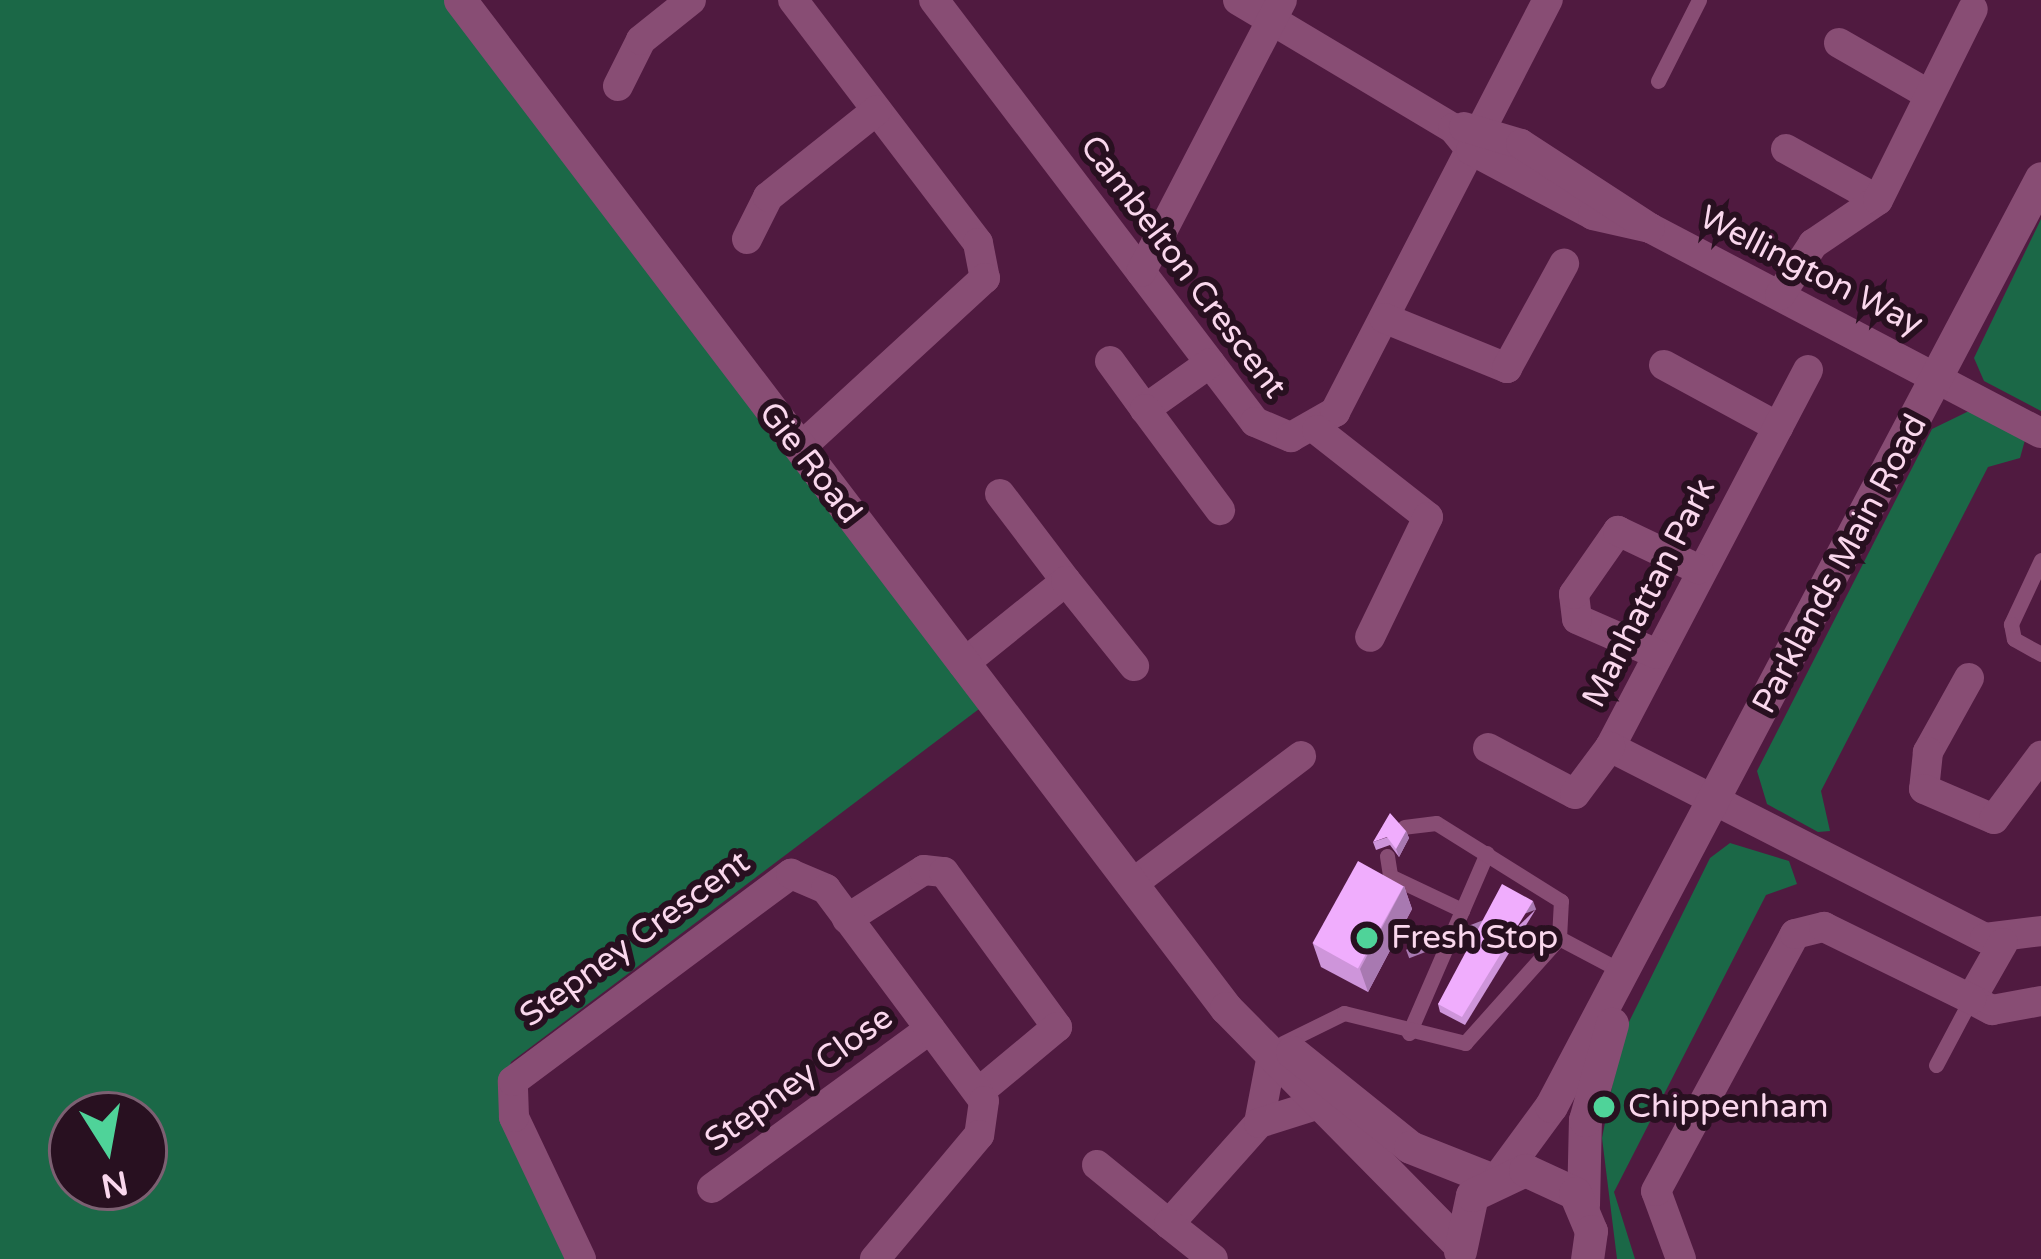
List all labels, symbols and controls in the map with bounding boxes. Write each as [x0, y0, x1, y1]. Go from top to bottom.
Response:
street label: Cambelton Crescent [1071, 128, 1295, 406]
street label: Wellington Way [1693, 198, 1929, 344]
street label: Gie Road [750, 394, 870, 532]
street label: Parklands Main Road [1744, 408, 1936, 720]
street label: Manhattan Park [1574, 472, 1724, 714]
street label: Stepney Crescent [512, 842, 758, 1036]
place label: Fresh Stop [1391, 918, 1558, 958]
marker: Fresh Stop [1354, 925, 1380, 951]
street label: Stepney Close [698, 998, 900, 1160]
place label: Chippenham [1628, 1087, 1829, 1127]
north arrow [48, 1091, 168, 1211]
marker: Chippenham [1591, 1094, 1617, 1120]
text: N [98, 1162, 131, 1206]

